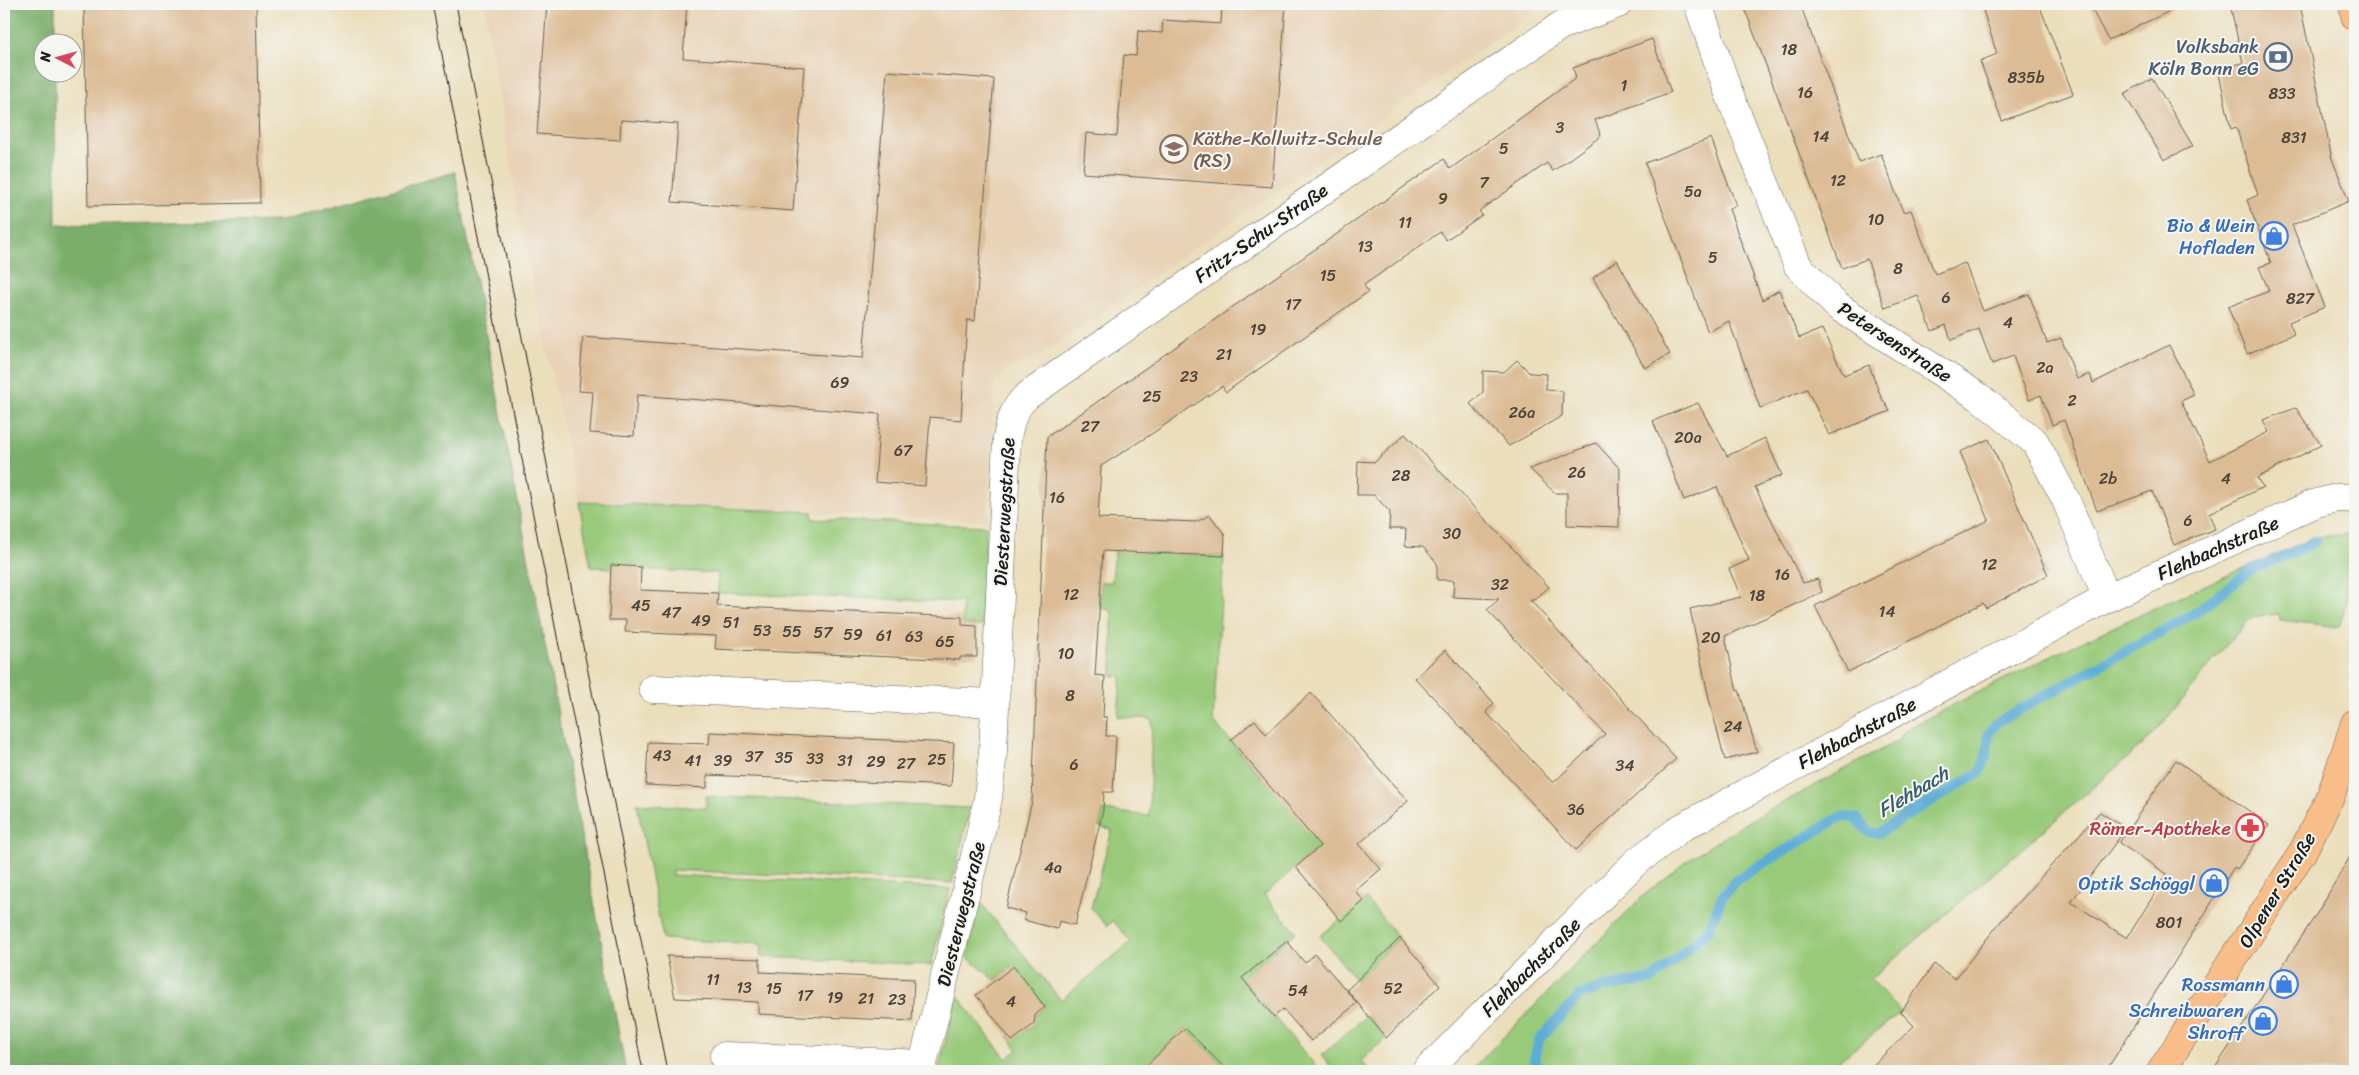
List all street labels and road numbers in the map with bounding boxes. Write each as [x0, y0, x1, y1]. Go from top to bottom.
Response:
street label: Fritz-Schu-Straße [1187, 174, 1335, 292]
street label: Petersenstraße [1831, 293, 1959, 392]
street label: Diesterwegstraße [984, 437, 1024, 587]
street label: Flehbachstraße [2151, 506, 2285, 590]
street label: Flehbachstraße [1791, 688, 1923, 778]
street label: Olpener Straße [2229, 825, 2325, 955]
street label: Diesterwegstraße [927, 838, 995, 990]
street label: Flehbachstraße [1473, 909, 1589, 1025]

